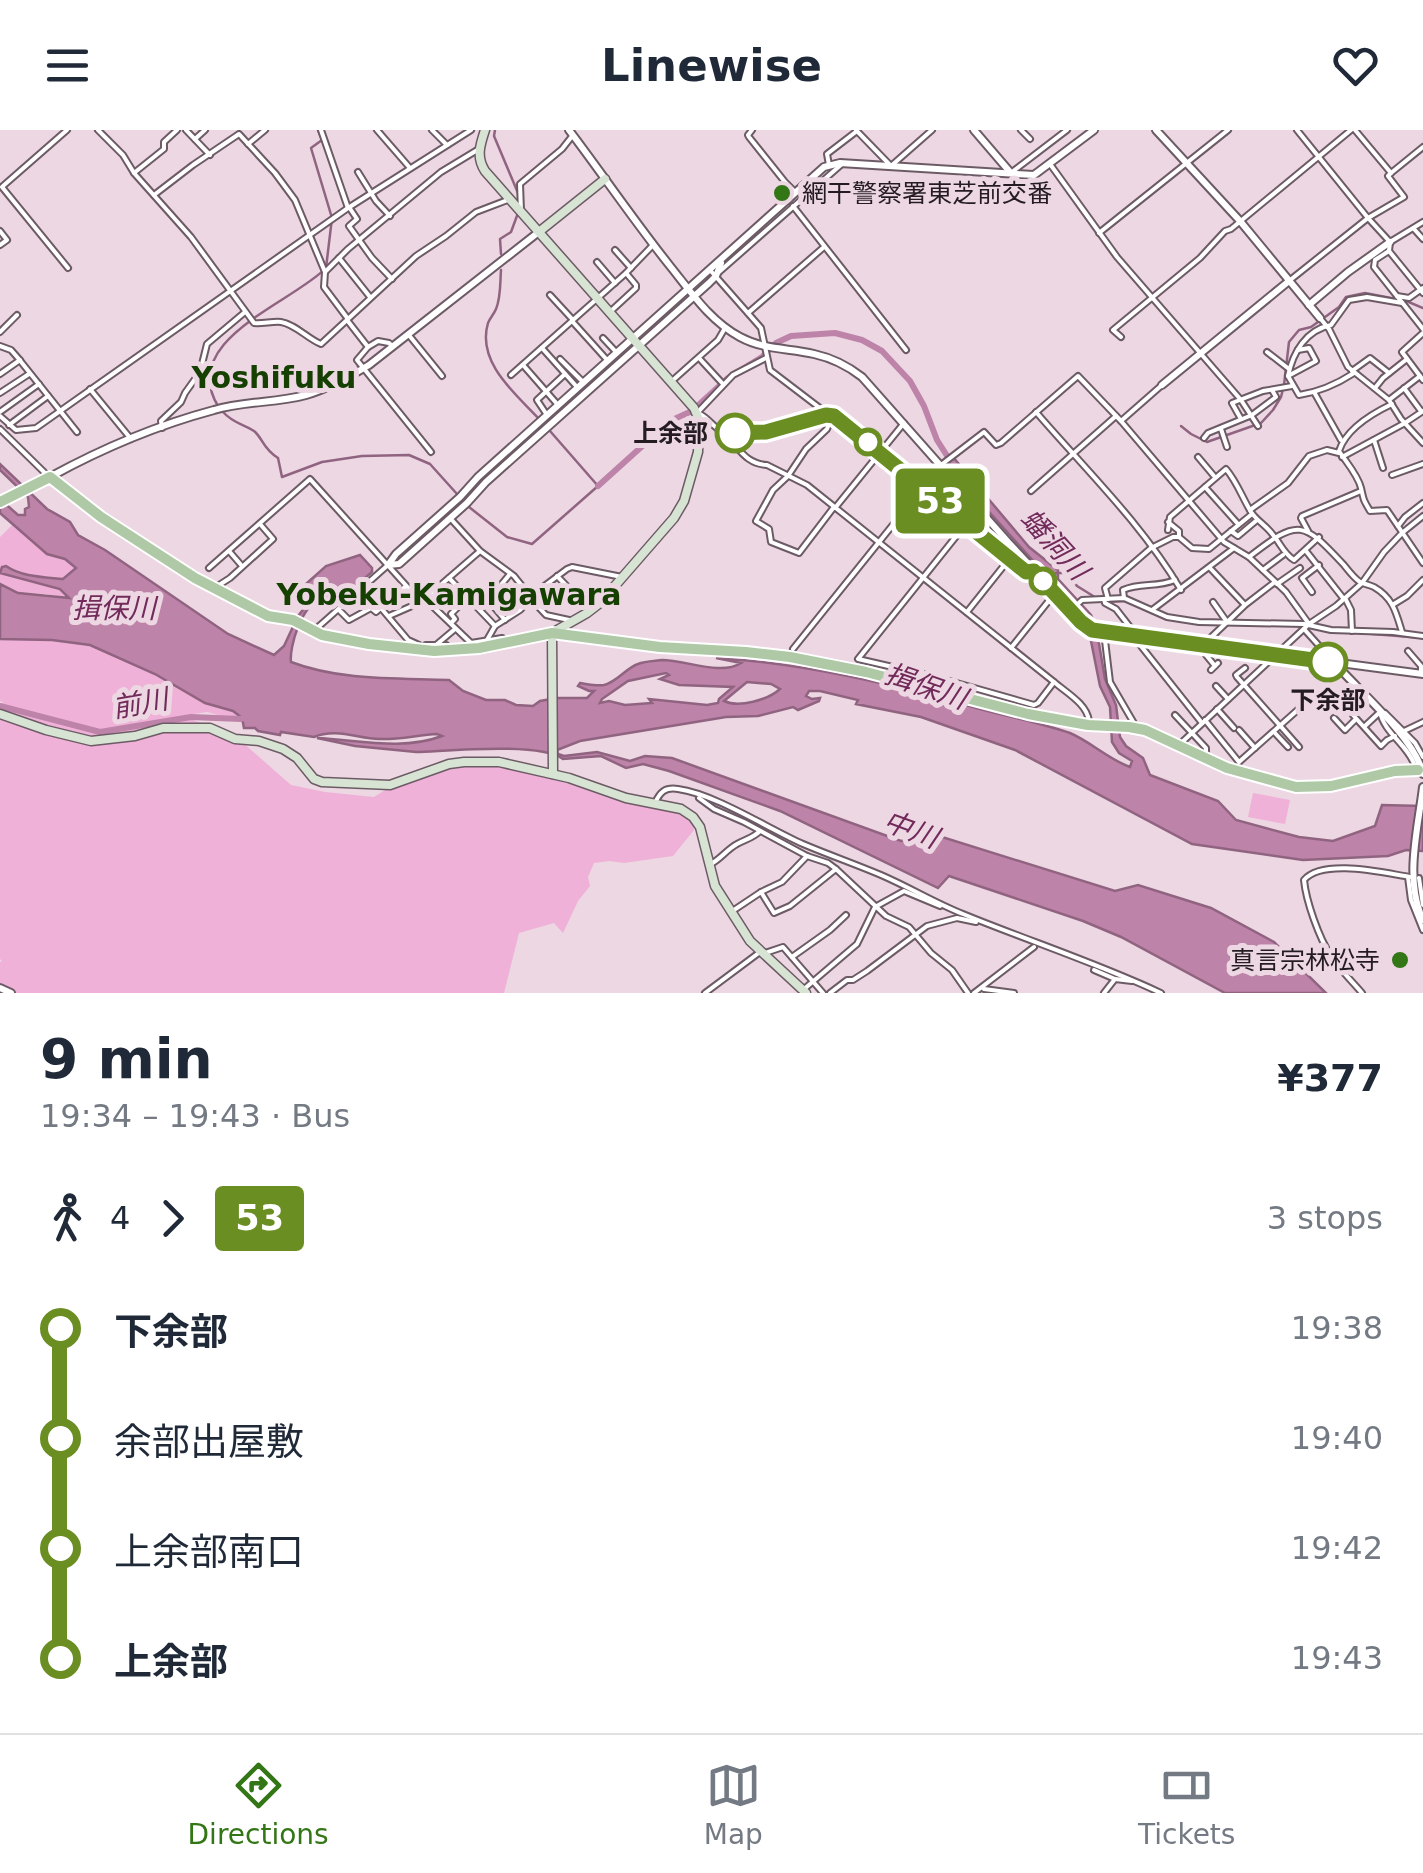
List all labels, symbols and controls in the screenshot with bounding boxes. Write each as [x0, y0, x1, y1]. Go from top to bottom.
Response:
icon: menu [40, 38, 95, 93]
icon: heart [1328, 38, 1383, 93]
text: Linewise [601, 39, 822, 92]
place label: 網干警察署東芝前交番 [802, 179, 1052, 208]
marker: 網干警察署東芝前交番 [771, 182, 793, 204]
district label: Yoshifuku [191, 360, 356, 395]
marker: 上余部 [716, 414, 754, 452]
place label: 上余部 [633, 419, 708, 448]
unlabelled marker [855, 429, 881, 455]
line badge: 53 [895, 468, 985, 534]
text: 53 [916, 481, 964, 521]
water label: 蟠洞川 [1014, 502, 1097, 589]
unlabelled marker [1030, 568, 1056, 594]
district label: Yobeku-Kamigawara [276, 577, 621, 612]
water label: 揖保川 [72, 592, 159, 625]
marker: 下余部 [1309, 643, 1347, 681]
water label: 揖保川 [881, 657, 974, 717]
water label: 前川 [110, 682, 173, 725]
place label: 下余部 [1290, 686, 1366, 715]
water label: 中川 [879, 804, 946, 856]
place label: 真言宗林松寺 [1230, 946, 1380, 975]
marker: 真言宗林松寺 [1389, 949, 1411, 971]
text: 9 min [40, 1027, 213, 1091]
text: ¥377 [1277, 1056, 1383, 1100]
text: 19:34 – 19:43 · Bus [40, 1097, 350, 1135]
icon: walk [40, 1191, 95, 1246]
icon: forward [145, 1191, 200, 1246]
text: 53 [235, 1198, 284, 1238]
text: 4 [110, 1199, 130, 1237]
text: 3 stops [1267, 1199, 1383, 1237]
text: 19:38 [1291, 1309, 1383, 1347]
text: 下余部 [114, 1310, 228, 1354]
text: 19:40 [1291, 1419, 1383, 1457]
text: 余部出屋敷 [114, 1420, 304, 1464]
text: 19:42 [1291, 1529, 1383, 1567]
text: 上余部南口 [114, 1530, 304, 1574]
text: 19:43 [1291, 1639, 1383, 1677]
text: 上余部 [114, 1640, 228, 1684]
tab: Directions [188, 1758, 329, 1851]
tab: Map [704, 1758, 763, 1851]
tab: Tickets [1138, 1758, 1235, 1851]

